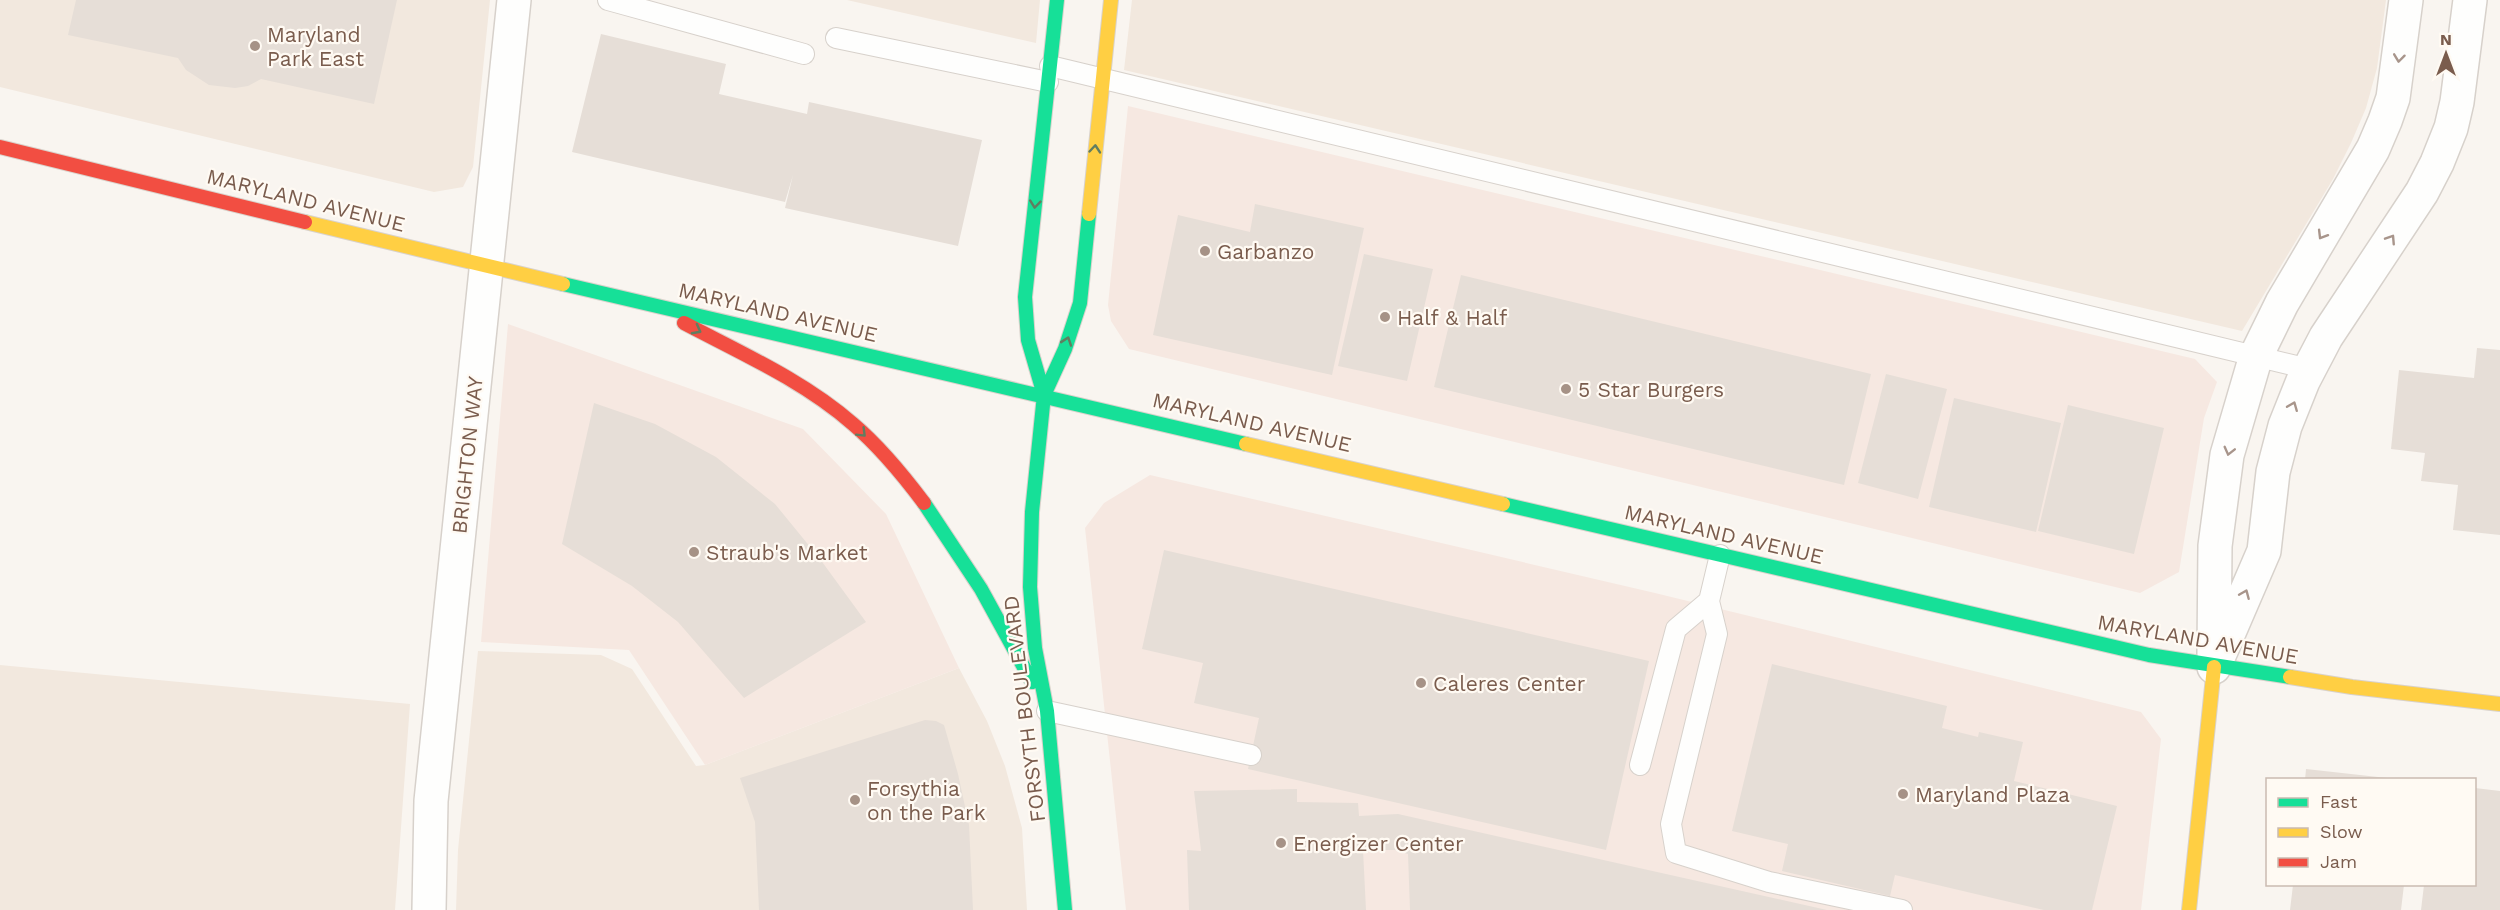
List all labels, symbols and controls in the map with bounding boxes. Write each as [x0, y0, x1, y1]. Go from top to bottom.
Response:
place label: Maryland Park East [267, 22, 364, 71]
north arrow [2416, 24, 2476, 84]
text: N [2440, 30, 2452, 49]
marker: Maryland Park East [248, 39, 262, 53]
one-way arrow [2393, 53, 2406, 63]
one-way arrow [1088, 145, 1101, 154]
street label: MARYLAND AVENUE [204, 163, 408, 237]
one-way arrow [1029, 200, 1042, 209]
one-way arrow [2318, 229, 2329, 239]
one-way arrow [2384, 234, 2395, 245]
place label: Garbanzo [1217, 239, 1314, 264]
marker: Garbanzo [1198, 244, 1212, 258]
street label: MARYLAND AVENUE [676, 277, 880, 347]
place label: Half & Half [1397, 305, 1507, 330]
marker: Half & Half [1378, 310, 1392, 324]
one-way arrow [691, 323, 702, 334]
one-way arrow [1060, 336, 1073, 347]
street label: BRIGHTON WAY [446, 375, 488, 535]
place label: 5 Star Burgers [1578, 377, 1724, 402]
marker: 5 Star Burgers [1559, 382, 1573, 396]
street label: MARYLAND AVENUE [1150, 387, 1354, 457]
one-way arrow [2286, 402, 2298, 413]
one-way arrow [855, 427, 866, 437]
one-way arrow [2223, 446, 2236, 456]
street label: MARYLAND AVENUE [1622, 499, 1826, 569]
place label: Straub's Market [706, 540, 868, 565]
marker: Straub's Market [687, 545, 701, 559]
one-way arrow [2238, 589, 2250, 600]
street label: FORSYTH BOULEVARD [998, 594, 1050, 824]
street label: MARYLAND AVENUE [2096, 609, 2300, 669]
place label: Caleres Center [1433, 671, 1586, 696]
marker: Caleres Center [1414, 676, 1428, 690]
place label: Forsythia on the Park [867, 776, 986, 825]
legend [2266, 778, 2476, 886]
place label: Maryland Plaza [1915, 782, 2070, 807]
marker: Maryland Plaza [1896, 787, 1910, 801]
text: Fast [2320, 791, 2358, 812]
marker: Forsythia on the Park [848, 793, 862, 807]
text: Slow [2320, 821, 2363, 842]
place label: Energizer Center [1293, 831, 1464, 856]
marker: Energizer Center [1274, 836, 1288, 850]
text: Jam [2320, 851, 2357, 872]

